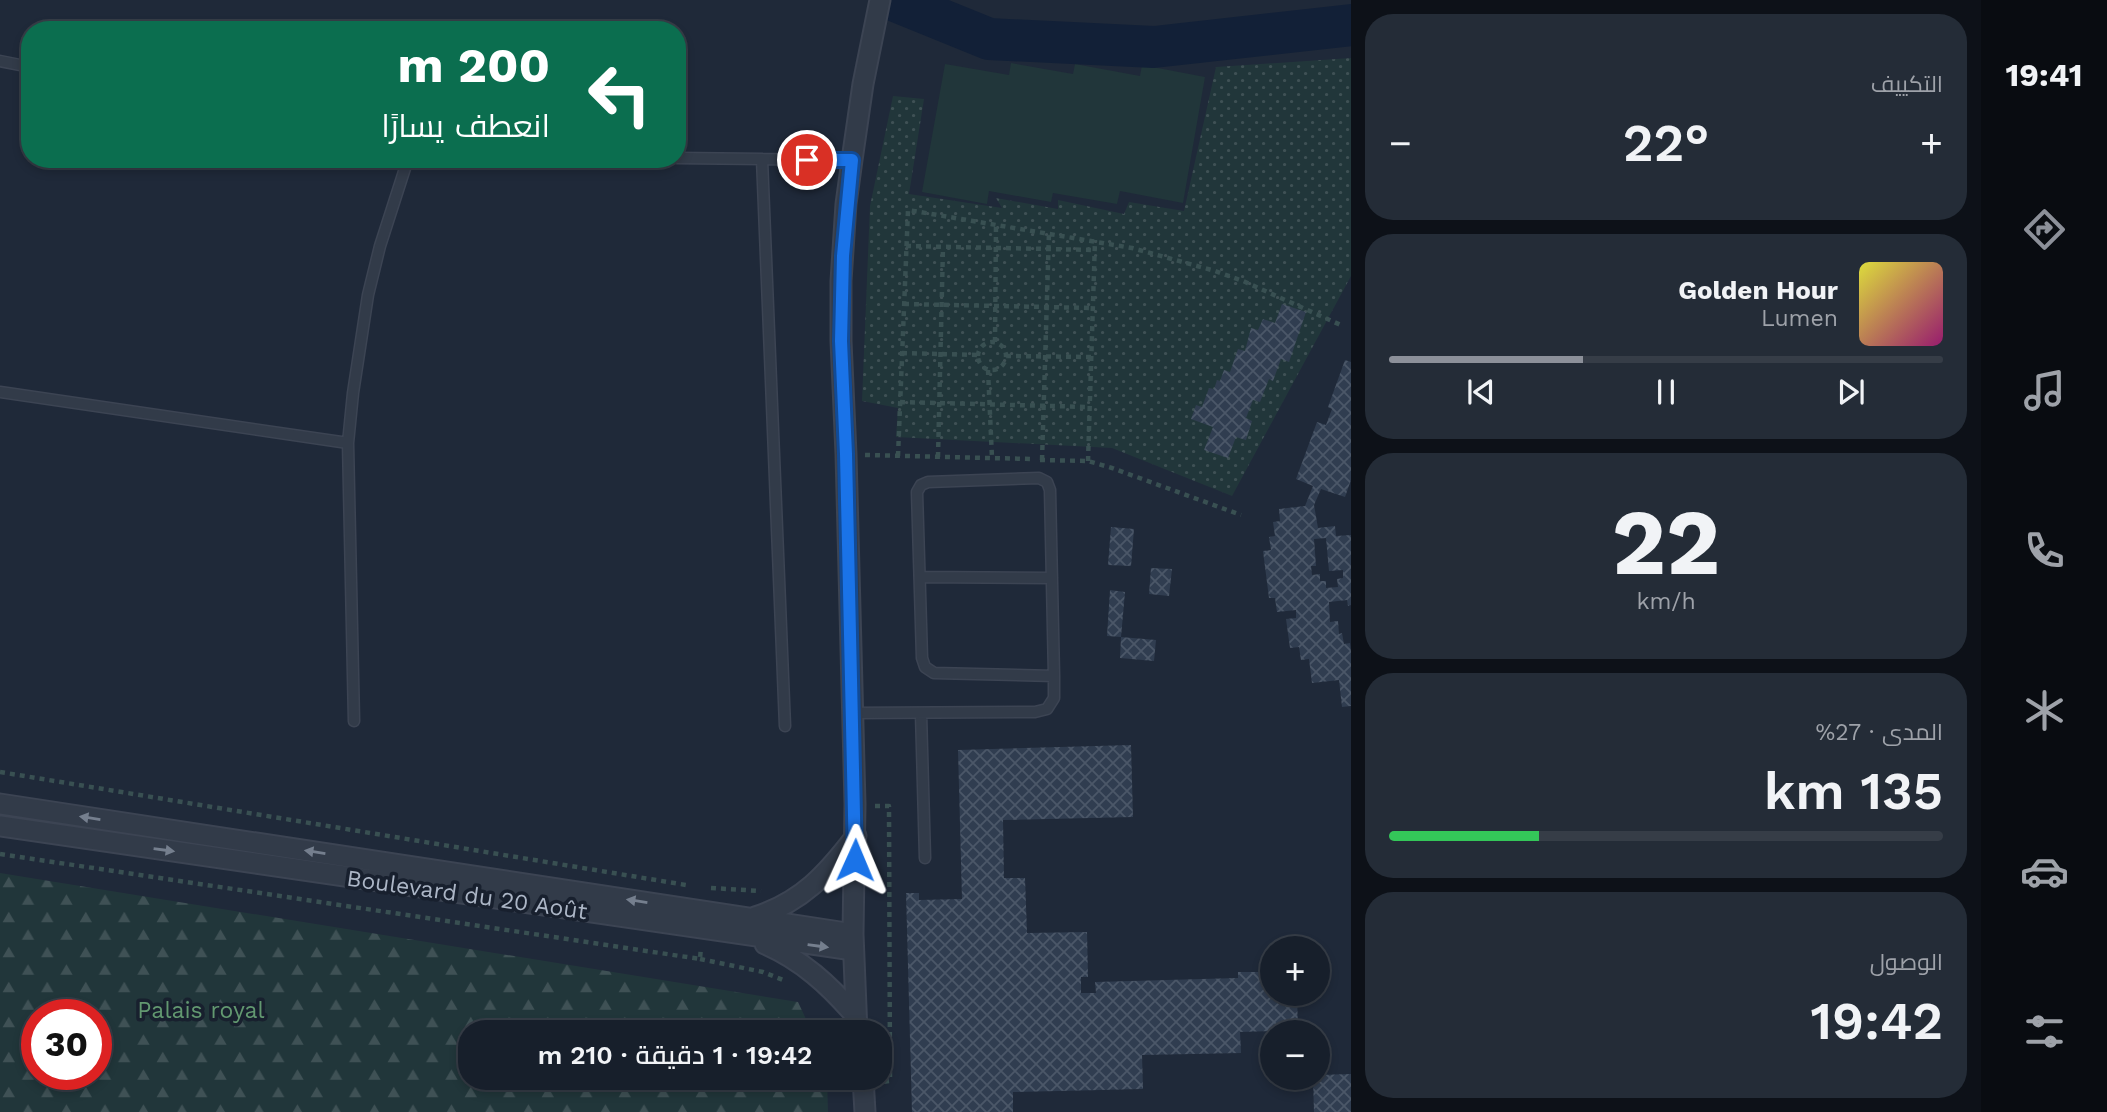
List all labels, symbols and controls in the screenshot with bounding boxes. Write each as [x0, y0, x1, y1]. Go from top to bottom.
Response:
text: 200 m [398, 36, 550, 94]
icon: left [574, 49, 665, 140]
text: 19:41 [2006, 56, 2082, 94]
text: التكييف [1871, 71, 1943, 98]
text: انعطف يسارًا [381, 107, 550, 145]
text: 22° [1623, 113, 1709, 174]
text: − [1389, 121, 1412, 165]
text: + [1920, 121, 1943, 165]
pin [777, 130, 837, 190]
icon: arrive [788, 141, 826, 179]
icon: directions [2020, 205, 2069, 254]
text: Golden Hour [1678, 275, 1838, 305]
text: Lumen [1761, 305, 1838, 332]
icon: music [2020, 366, 2069, 415]
icon: previous [1462, 373, 1500, 411]
icon: pause [1647, 373, 1685, 411]
icon: next [1832, 373, 1870, 411]
text: 22 [1612, 489, 1720, 596]
icon: phone [2020, 526, 2069, 575]
text: km/h [1636, 588, 1696, 615]
icon: climate [2020, 686, 2069, 735]
text: المدى · 27% [1816, 719, 1943, 746]
text: 135 km [1764, 761, 1943, 822]
one-way arrow [79, 812, 101, 823]
position arrow [818, 823, 892, 897]
one-way arrow [154, 845, 176, 856]
one-way arrow [304, 846, 326, 857]
icon: car [2020, 847, 2069, 896]
street label: Boulevard du 20 Août [345, 865, 589, 925]
one-way arrow [626, 895, 648, 906]
map controls [1260, 936, 1330, 1090]
button: + [1260, 936, 1330, 1006]
one-way arrow [807, 940, 829, 951]
text: الوصول [1870, 949, 1943, 976]
text: 19:42 [1810, 991, 1943, 1052]
park label: Palais royal [137, 997, 265, 1024]
speed limit sign: 30 [21, 999, 112, 1090]
icon: filters [2020, 1007, 2069, 1056]
button: − [1260, 1020, 1330, 1090]
text: 19:42 · 1 دقيقة · 210 m [538, 1040, 812, 1070]

